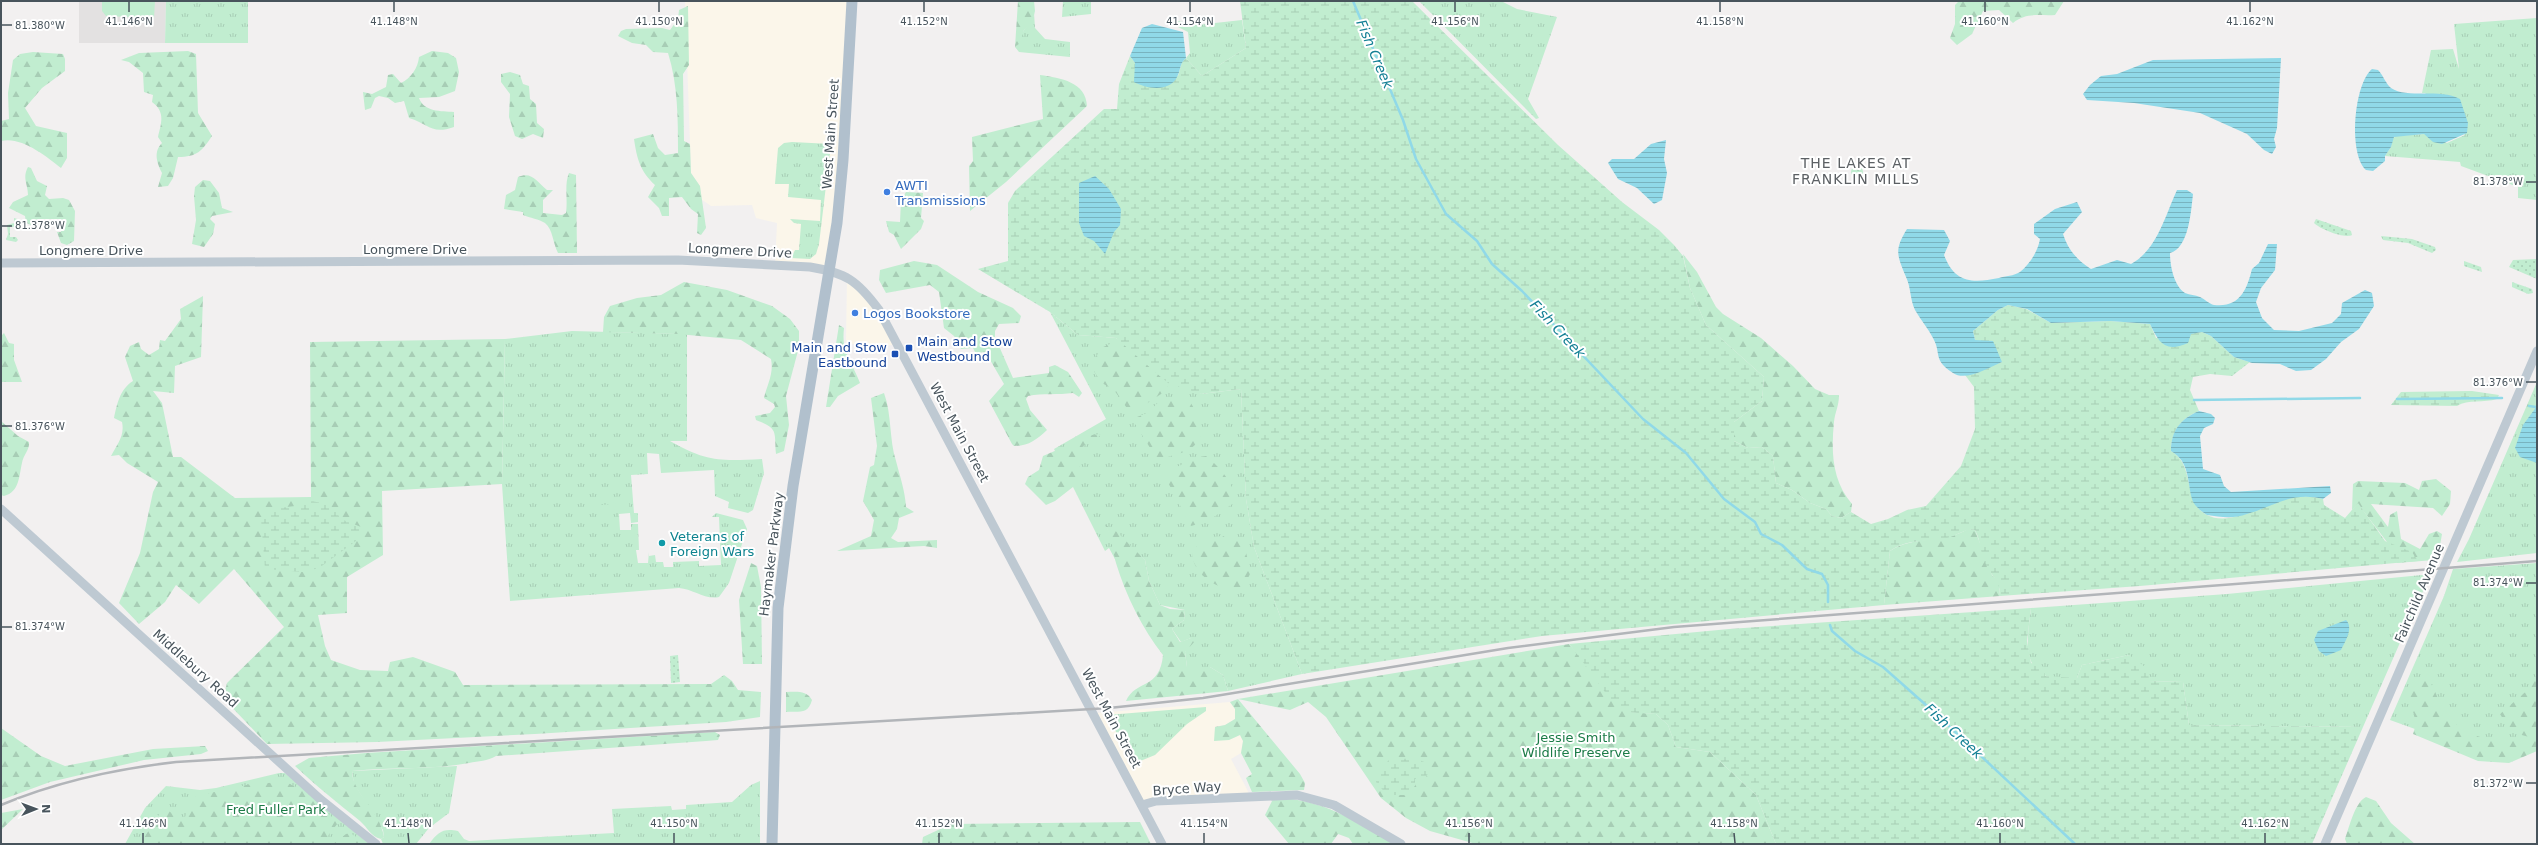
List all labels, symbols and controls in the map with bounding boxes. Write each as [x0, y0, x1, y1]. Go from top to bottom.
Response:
text: 41.146°N [105, 16, 153, 27]
text: 41.148°N [370, 16, 418, 27]
text: 41.150°N [635, 16, 683, 27]
text: 41.152°N [900, 16, 948, 27]
text: 41.154°N [1166, 16, 1214, 27]
text: 41.156°N [1431, 16, 1479, 27]
text: 41.158°N [1696, 16, 1744, 27]
text: 41.160°N [1961, 16, 2009, 27]
text: 41.162°N [2226, 16, 2274, 27]
water label: Fish Creek [1353, 17, 1397, 92]
text: 81.380°W [15, 20, 65, 31]
street label: West Main Street [819, 78, 842, 190]
district label: THE LAKES AT FRANKLIN MILLS [1792, 155, 1920, 187]
text: 81.378°W [2473, 176, 2523, 187]
place label: AWTI Transmissions [894, 178, 986, 208]
marker: AWTI Transmissions [882, 187, 892, 197]
text: 81.378°W [15, 220, 65, 231]
street label: Longmere Drive [688, 240, 792, 261]
street label: Longmere Drive [363, 242, 467, 257]
street label: Longmere Drive [39, 243, 143, 258]
water label: Fish Creek [1527, 297, 1589, 362]
place label: Logos Bookstore [863, 306, 970, 321]
marker: Logos Bookstore [850, 308, 860, 318]
place label: Main and Stow Westbound [917, 334, 1013, 364]
place label: Main and Stow Eastbound [791, 340, 887, 370]
marker: Main and Stow Westbound [904, 343, 914, 353]
marker: Main and Stow Eastbound [890, 349, 900, 359]
text: 81.376°W [2473, 377, 2523, 388]
street label: West Main Street [927, 380, 992, 485]
text: 81.376°W [15, 421, 65, 432]
street label: Haymaker Parkway [756, 491, 787, 617]
place label: Veterans of Foreign Wars [670, 529, 755, 559]
marker: Veterans of Foreign Wars [657, 538, 667, 548]
street label: Fairchild Avenue [2392, 541, 2447, 645]
text: 81.374°W [2473, 577, 2523, 588]
text: 81.374°W [15, 621, 65, 632]
street label: Middlebury Road [150, 626, 241, 710]
street label: West Main Street [1079, 666, 1144, 771]
water label: Fish Creek [1922, 700, 1987, 762]
park label: Jessie Smith Wildlife Preserve [1522, 730, 1630, 760]
text: 81.372°W [2473, 778, 2523, 789]
street label: Bryce Way [1152, 779, 1222, 798]
north arrow [16, 789, 56, 829]
park label: Fred Fuller Park [226, 802, 326, 817]
text: N [39, 804, 52, 814]
text: 41.146°N [119, 818, 167, 829]
text: 41.148°N [384, 818, 432, 829]
text: 41.150°N [650, 818, 698, 829]
text: 41.152°N [915, 818, 963, 829]
text: 41.154°N [1180, 818, 1228, 829]
text: 41.156°N [1445, 818, 1493, 829]
text: 41.158°N [1710, 818, 1758, 829]
text: 41.160°N [1976, 818, 2024, 829]
text: 41.162°N [2241, 818, 2289, 829]

